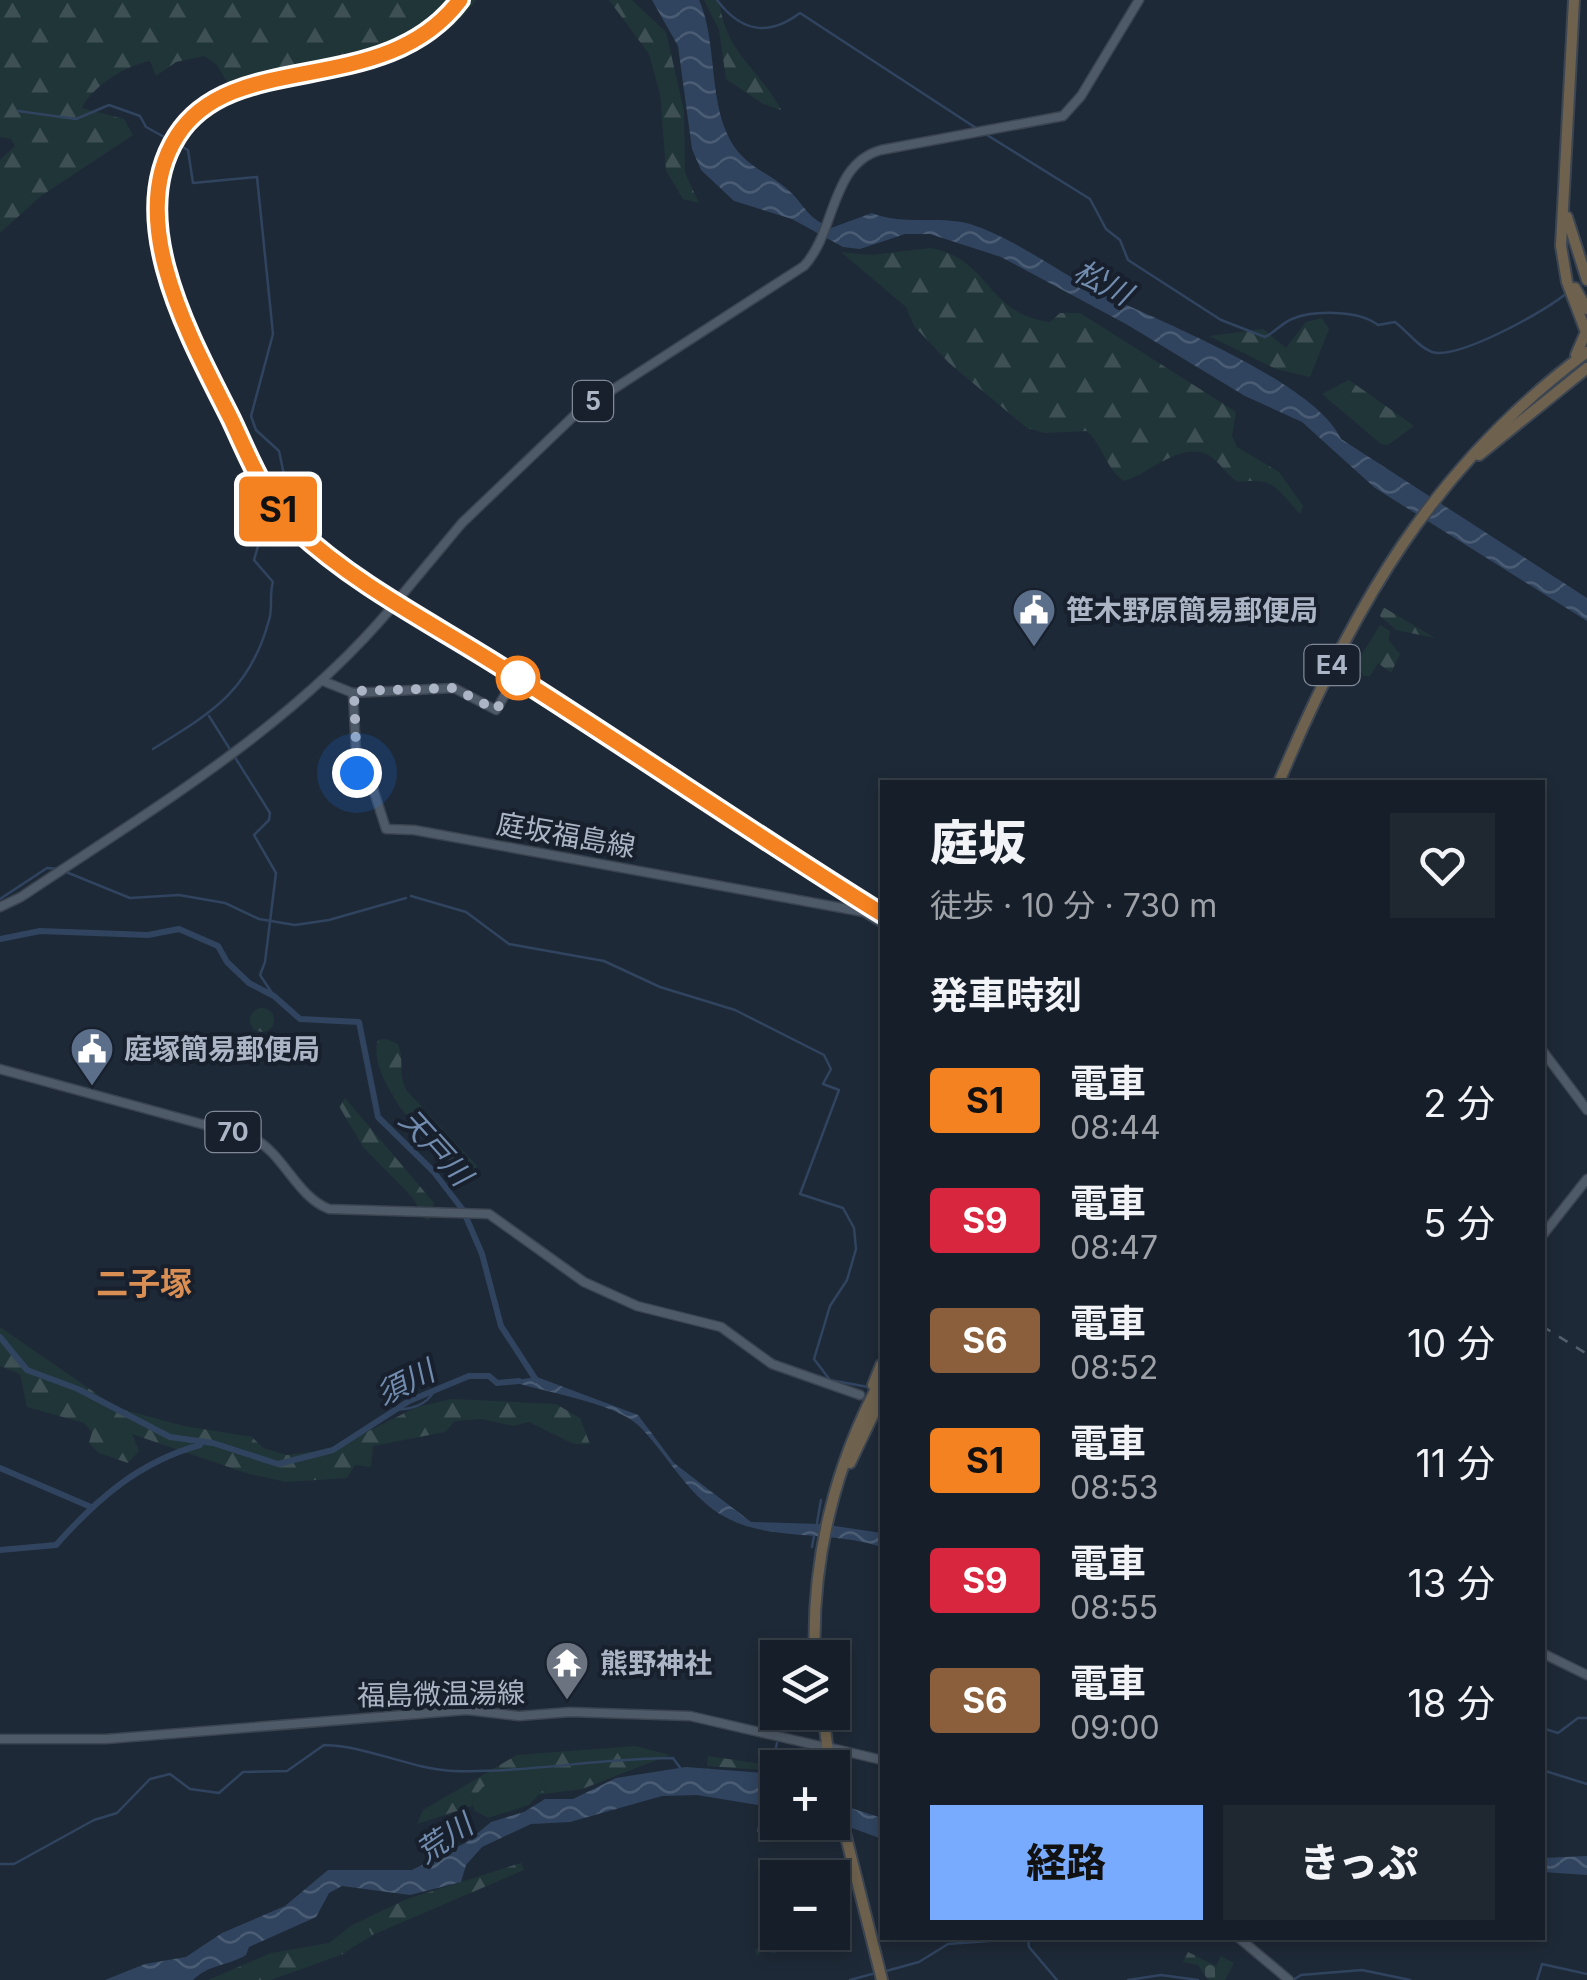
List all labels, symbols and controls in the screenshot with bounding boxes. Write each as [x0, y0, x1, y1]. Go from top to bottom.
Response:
water label: 松川 [1068, 252, 1141, 313]
road number: 5 [573, 381, 613, 421]
line badge: S1 [233, 476, 323, 542]
text: S1 [259, 488, 297, 530]
public building icon: 笹木野原簡易郵便局 [1011, 587, 1057, 648]
place label: 笹木野原簡易郵便局 [1066, 593, 1318, 627]
road number: E4 [1304, 645, 1360, 685]
unlabelled marker [497, 657, 539, 699]
your location [332, 748, 382, 798]
street label: 庭坂福島線 [494, 806, 638, 864]
text: 庭坂 [930, 813, 1026, 872]
button: heart [1390, 813, 1495, 918]
text: 徒歩 · 10 分 · 730 m [930, 886, 1217, 925]
text: 発車時刻 [930, 972, 1082, 1018]
public building icon: 庭塚簡易郵便局 [69, 1026, 115, 1087]
place label: 庭塚簡易郵便局 [124, 1032, 320, 1066]
text: 電車 [1070, 1060, 1146, 1106]
text: S1 [966, 1079, 1004, 1121]
text: 2 分 [1423, 1080, 1495, 1126]
water label: 天戸川 [393, 1102, 481, 1195]
text: 08:44 [1070, 1108, 1161, 1147]
road number: 70 [206, 1112, 260, 1152]
text: 電車 [1070, 1180, 1146, 1226]
text: S9 [962, 1199, 1008, 1241]
text: 5 分 [1423, 1200, 1495, 1246]
text: 08:47 [1070, 1228, 1158, 1267]
district label: 二子塚 [96, 1264, 192, 1303]
text: 電車 [1070, 1300, 1146, 1346]
text: S6 [962, 1319, 1008, 1361]
text: 10 分 [1407, 1320, 1495, 1366]
text: 08:52 [1070, 1348, 1158, 1387]
water label: 須川 [370, 1351, 443, 1412]
text: 電車 [1070, 1420, 1146, 1466]
text: S1 [966, 1439, 1004, 1481]
text: 11 分 [1415, 1440, 1495, 1486]
text: 08:53 [1070, 1468, 1158, 1507]
text: 電車 [1070, 1540, 1146, 1586]
text: S9 [962, 1559, 1008, 1601]
text: 13 分 [1407, 1560, 1495, 1606]
text: 08:55 [1070, 1588, 1158, 1627]
temple icon: 熊野神社 [544, 1640, 590, 1701]
map controls [760, 1640, 850, 1950]
button: layers [760, 1640, 850, 1730]
place label: 熊野神社 [600, 1646, 712, 1680]
text: 電車 [1070, 1660, 1146, 1706]
street label: 福島微温湯線 [357, 1676, 525, 1712]
text: S6 [962, 1679, 1008, 1721]
text: 18 分 [1407, 1680, 1495, 1726]
text: 09:00 [1070, 1708, 1160, 1747]
button: + [760, 1750, 850, 1840]
water label: 荒川 [409, 1805, 481, 1870]
button: 経路 [930, 1805, 1203, 1920]
button: きっぷ [1223, 1805, 1495, 1920]
button: − [760, 1860, 850, 1950]

